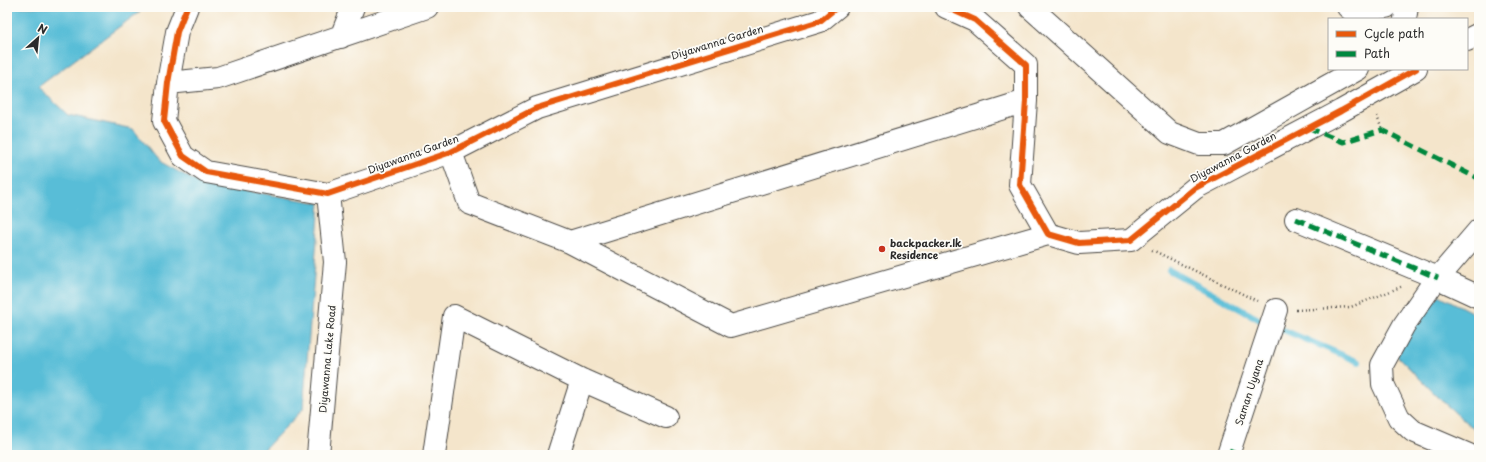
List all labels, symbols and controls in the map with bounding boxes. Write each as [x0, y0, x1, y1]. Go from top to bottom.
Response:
north arrow [18, 18, 58, 58]
legend [1328, 18, 1468, 70]
text: N [35, 19, 51, 38]
street label: Diyawanna Garden [669, 20, 765, 63]
text: Cycle path [1364, 24, 1425, 42]
text: Path [1364, 44, 1390, 62]
street label: Diyawanna Garden [1187, 128, 1278, 186]
street label: Diyawanna Garden [365, 130, 460, 177]
place label: backpacker.lk Residence [890, 235, 962, 262]
marker: backpacker.lk Residence [877, 244, 887, 254]
street label: Diyawanna Lake Road [314, 304, 339, 414]
street label: Saman Uyana [1231, 356, 1268, 427]

